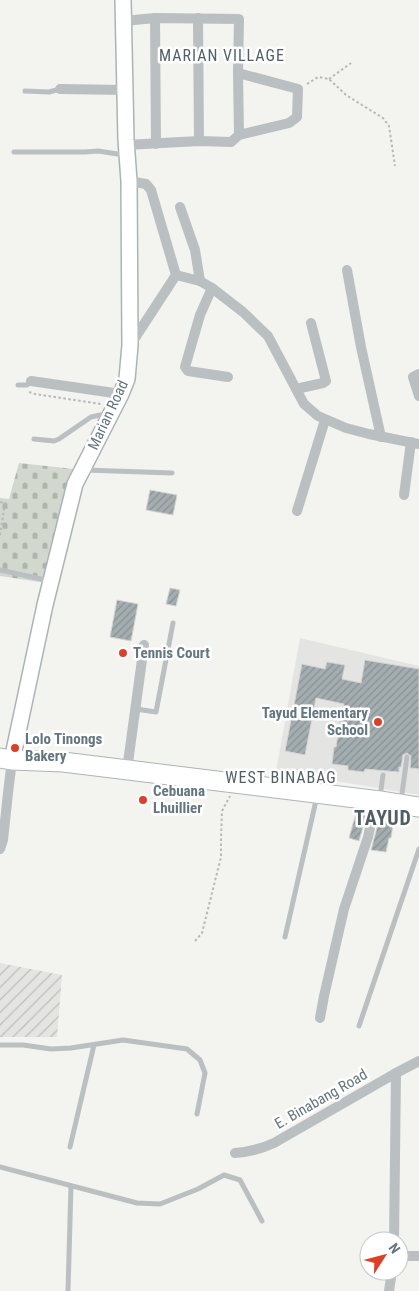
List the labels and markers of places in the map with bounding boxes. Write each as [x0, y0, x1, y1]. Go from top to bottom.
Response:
place label: Tennis Court [133, 644, 210, 662]
marker: Tennis Court [117, 647, 129, 659]
place label: Tayud Elementary School [262, 704, 368, 739]
marker: Tayud Elementary School [372, 716, 384, 728]
place label: Lolo Tinongs Bakery [25, 730, 103, 765]
marker: Lolo Tinongs Bakery [9, 742, 21, 754]
place label: Cebuana Lhuillier [153, 782, 205, 817]
marker: Cebuana Lhuillier [137, 794, 149, 806]

